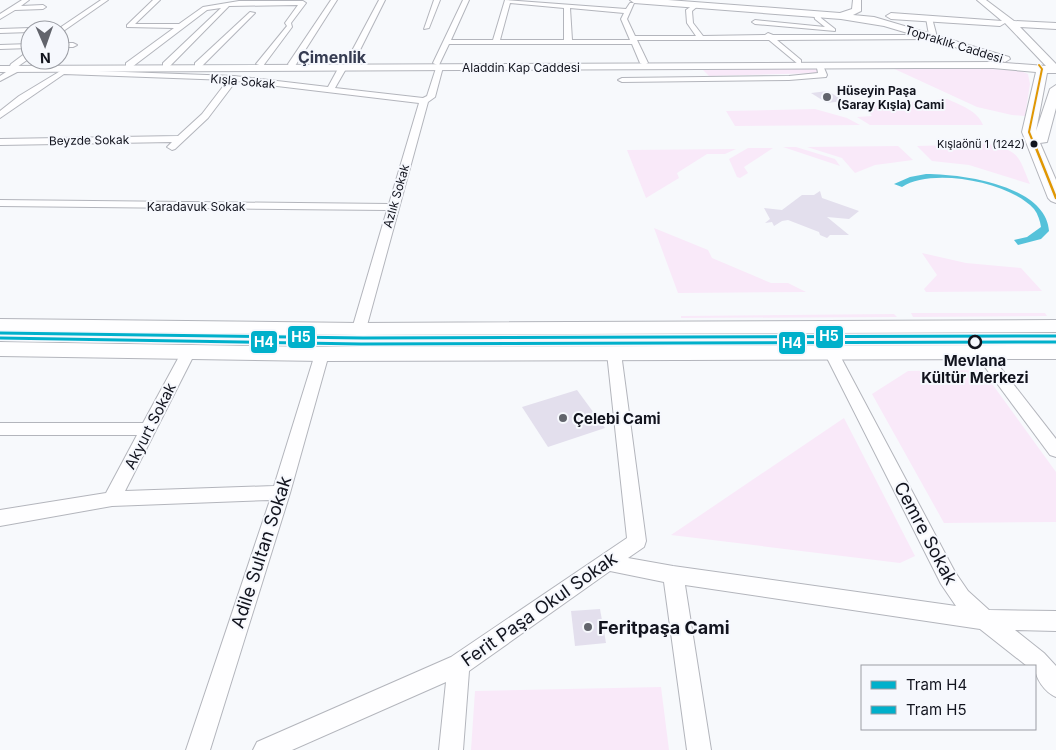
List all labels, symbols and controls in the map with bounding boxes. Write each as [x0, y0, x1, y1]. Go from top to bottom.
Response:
north arrow [20, 20, 70, 70]
street label: Topraklık Caddesi [903, 22, 1005, 66]
district label: Çimenlik [298, 47, 367, 67]
text: N [40, 50, 51, 67]
street label: Aladdin Kap Caddesi [462, 60, 580, 75]
street label: Kışla Sokak [210, 71, 277, 91]
place label: Hüseyin Paşa (Saray Kışla) Cami [837, 83, 944, 112]
marker: Hüseyin Paşa (Saray Kışla) Cami [821, 91, 833, 103]
street label: Beyzde Sokak [49, 132, 130, 148]
place label: Kışlaönü 1 (1242) [937, 137, 1025, 151]
marker: Kışlaönü 1 (1242) [1029, 139, 1039, 149]
street label: Azlık Sokak [380, 162, 412, 230]
street label: Karadavuk Sokak [147, 199, 246, 214]
line badge: H5 [287, 325, 316, 349]
line badge: H5 [815, 325, 844, 349]
text: H5 [819, 327, 839, 344]
text: H5 [291, 328, 311, 345]
line badge: H4 [250, 330, 278, 354]
line badge: H4 [778, 331, 806, 355]
text: H4 [254, 333, 274, 350]
text: H4 [782, 334, 802, 351]
marker: Mevlana Kültür Merkezi [968, 335, 982, 349]
place label: Mevlana Kültür Merkezi [921, 351, 1029, 387]
street label: Akyurt Sokak [120, 379, 180, 472]
place label: Çelebi Cami [573, 409, 661, 428]
marker: Çelebi Cami [557, 412, 569, 424]
street label: Adile Sultan Sokak [227, 473, 296, 631]
street label: Cemre Sokak [890, 478, 962, 588]
street label: Ferit Paşa Okul Sokak [457, 547, 621, 671]
place label: Feritpaşa Cami [598, 617, 730, 638]
marker: Feritpaşa Cami [582, 621, 594, 633]
legend [861, 665, 1036, 730]
text: Tram H4 [906, 675, 967, 694]
text: Tram H5 [906, 700, 967, 719]

